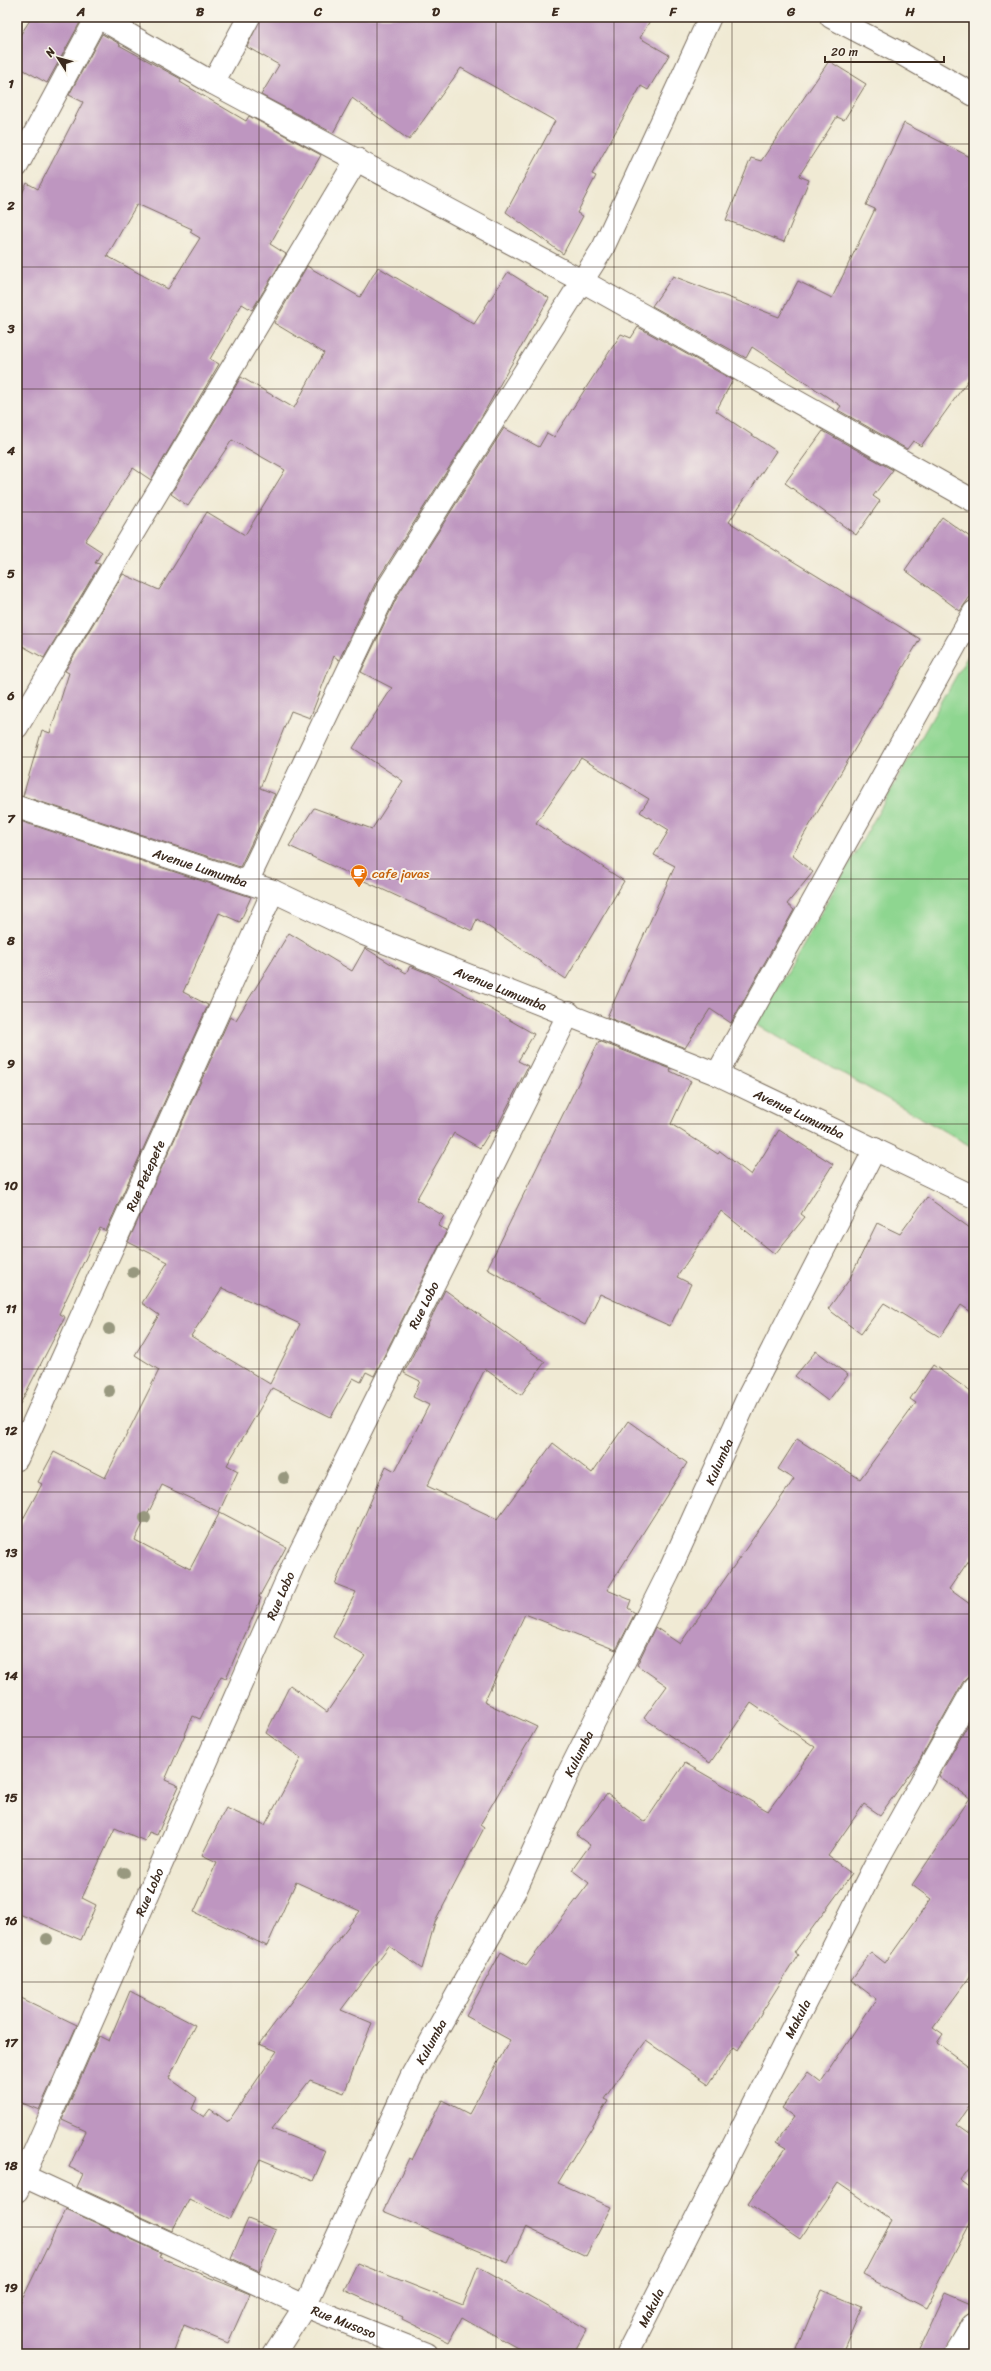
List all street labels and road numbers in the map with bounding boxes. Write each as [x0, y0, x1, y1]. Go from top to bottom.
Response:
street label: Avenue Lumumba [149, 841, 251, 894]
street label: Avenue Lumumba [450, 959, 551, 1017]
street label: Avenue Lumumba [749, 1081, 849, 1145]
street label: Rue Petepete [119, 1136, 171, 1215]
street label: Rue Lobo [402, 1277, 445, 1333]
street label: Kulumba [698, 1434, 740, 1489]
street label: Rue Lobo [259, 1567, 301, 1624]
street label: Kulumba [557, 1726, 600, 1781]
street label: Rue Lobo [128, 1863, 170, 1920]
street label: Makula [777, 1995, 817, 2042]
street label: Kulumba [409, 2014, 453, 2069]
street label: Makula [631, 2284, 670, 2331]
street label: Rue Musoso [308, 2298, 380, 2345]

